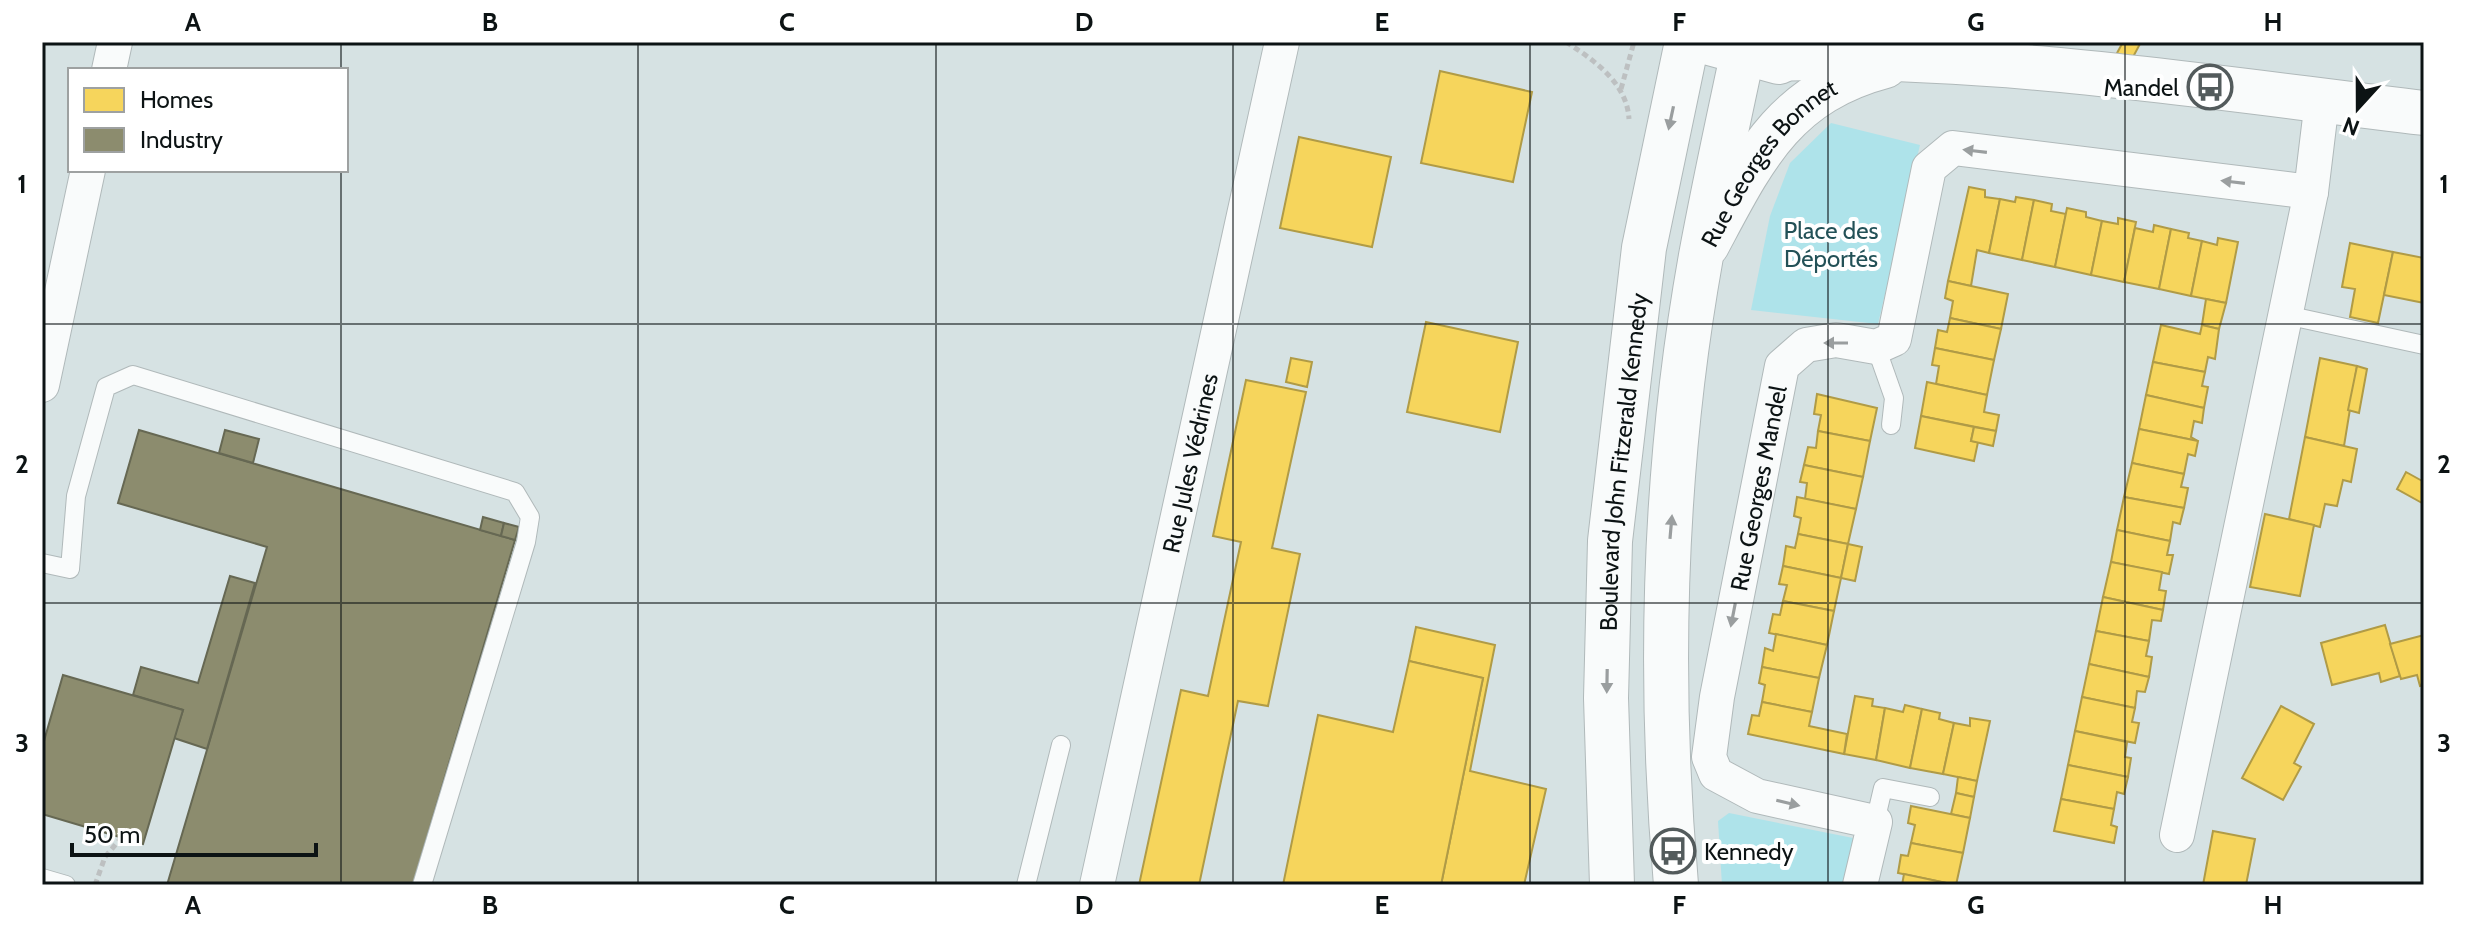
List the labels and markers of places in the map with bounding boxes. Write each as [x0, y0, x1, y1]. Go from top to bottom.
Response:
bus stop icon: Mandel [2186, 63, 2234, 111]
place label: Mandel [2103, 73, 2179, 102]
bus stop icon: Kennedy [1649, 827, 1697, 875]
place label: Kennedy [1704, 837, 1794, 866]

